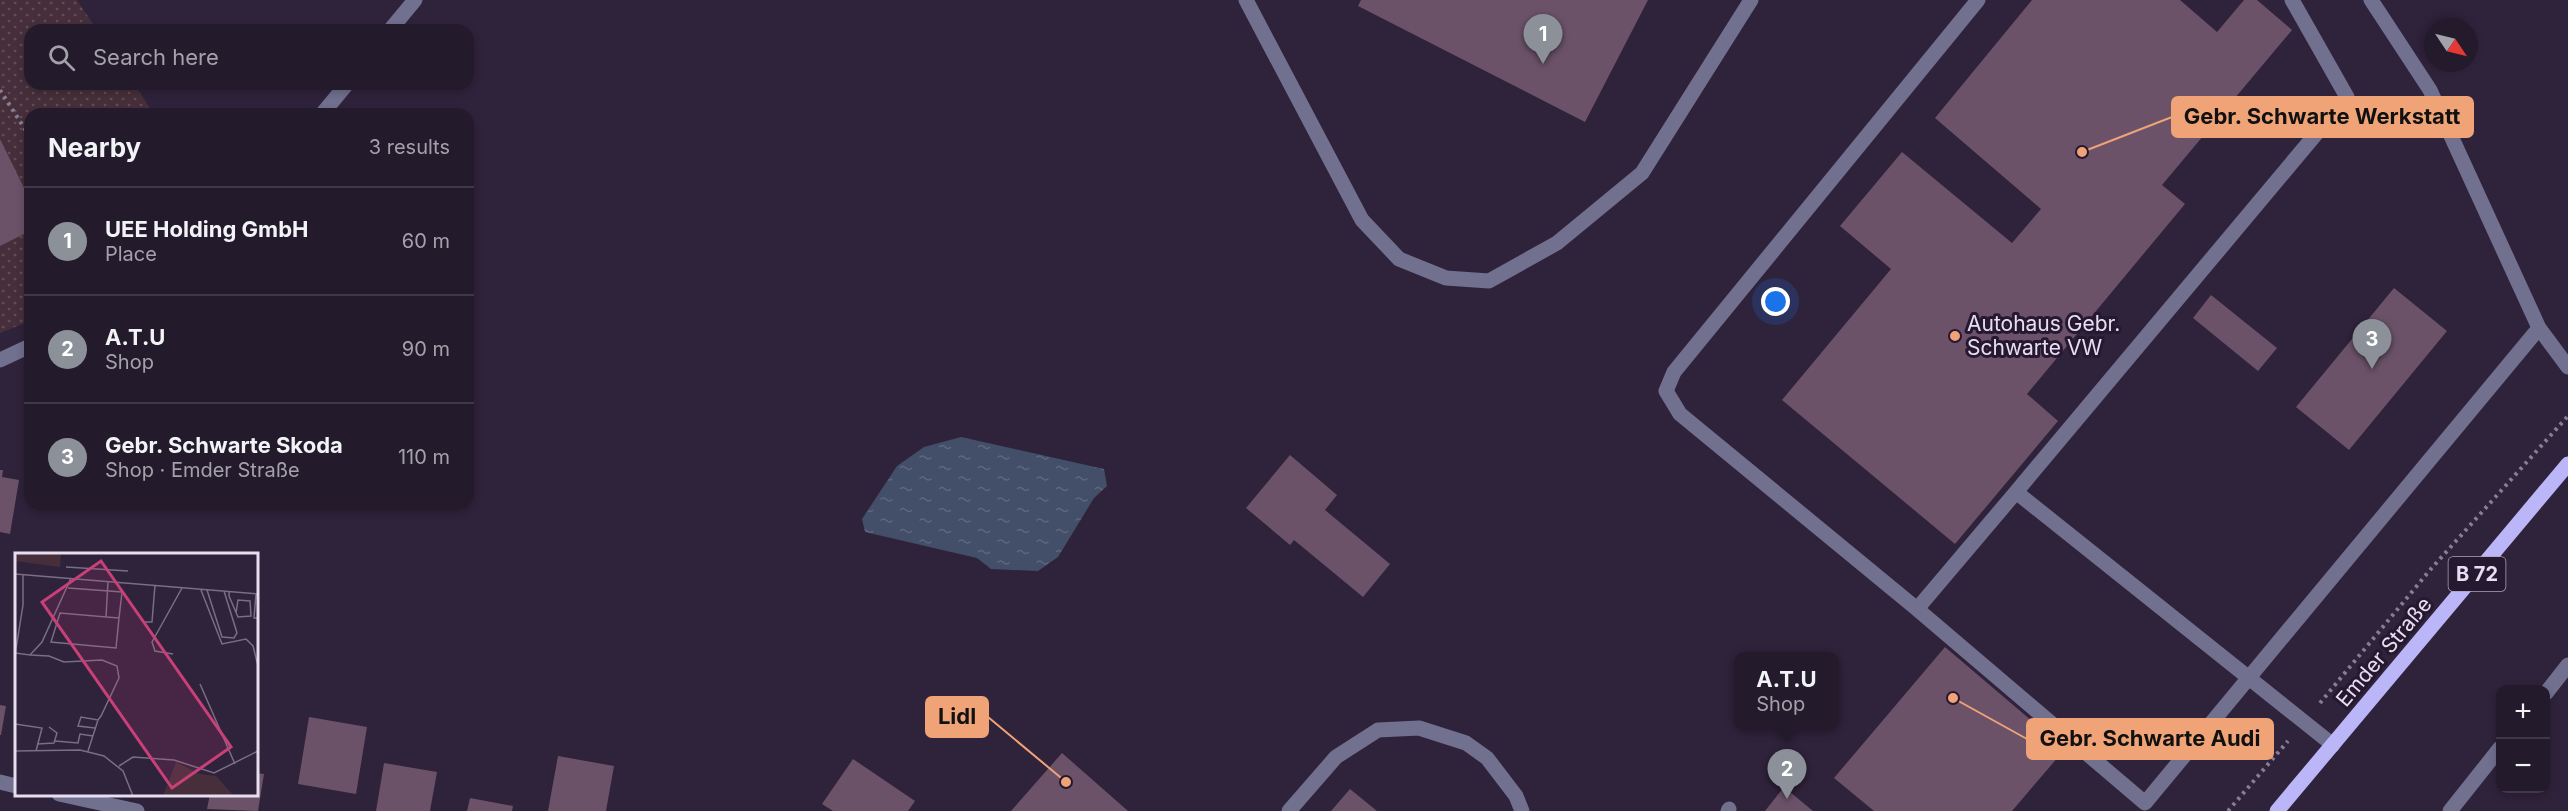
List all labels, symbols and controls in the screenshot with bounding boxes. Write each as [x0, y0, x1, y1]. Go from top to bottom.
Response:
pin: 1 [1524, 14, 1562, 64]
north arrow [2424, 18, 2478, 72]
search box [24, 24, 474, 90]
icon: search [45, 41, 78, 74]
text: Search here [93, 44, 219, 70]
callout: Gebr. Schwarte Werkstatt [2172, 97, 2473, 137]
text: Gebr. Schwarte Werkstatt [2184, 103, 2460, 129]
text: Nearby [48, 132, 141, 163]
text: 3 results [369, 135, 450, 159]
text: UEE Holding GmbH [105, 216, 308, 242]
text: 1 [63, 229, 72, 253]
text: 60 m [402, 229, 450, 253]
text: Place [105, 242, 157, 266]
your location [1761, 287, 1790, 316]
place label: Autohaus Gebr. Schwarte VW [1967, 311, 2120, 360]
pin: 3 [2352, 320, 2392, 369]
text: A.T.U [105, 324, 165, 350]
marker: Autohaus Gebr. Schwarte VW [1948, 329, 1962, 343]
text: 2 [61, 337, 74, 361]
text: 90 m [402, 337, 450, 361]
text: Shop [105, 350, 154, 374]
text: Gebr. Schwarte Skoda [105, 432, 343, 458]
text: 3 [61, 445, 74, 469]
text: 110 m [398, 445, 450, 469]
text: Shop · Emder Straße [105, 458, 300, 482]
inset map [15, 553, 258, 796]
road number: B 72 [2448, 557, 2506, 591]
street label: Emder Straße [2331, 592, 2437, 711]
popup [1734, 652, 1839, 730]
text: A.T.U [1756, 666, 1817, 692]
map controls [2496, 685, 2550, 793]
button: + [2496, 685, 2550, 739]
text: Shop [1756, 692, 1805, 716]
callout: Lidl [926, 697, 988, 737]
text: Lidl [938, 703, 976, 729]
callout: Gebr. Schwarte Audi [2027, 719, 2273, 759]
text: Gebr. Schwarte Audi [2040, 725, 2260, 751]
button: − [2496, 739, 2550, 793]
pin: 2 [1768, 750, 1806, 799]

